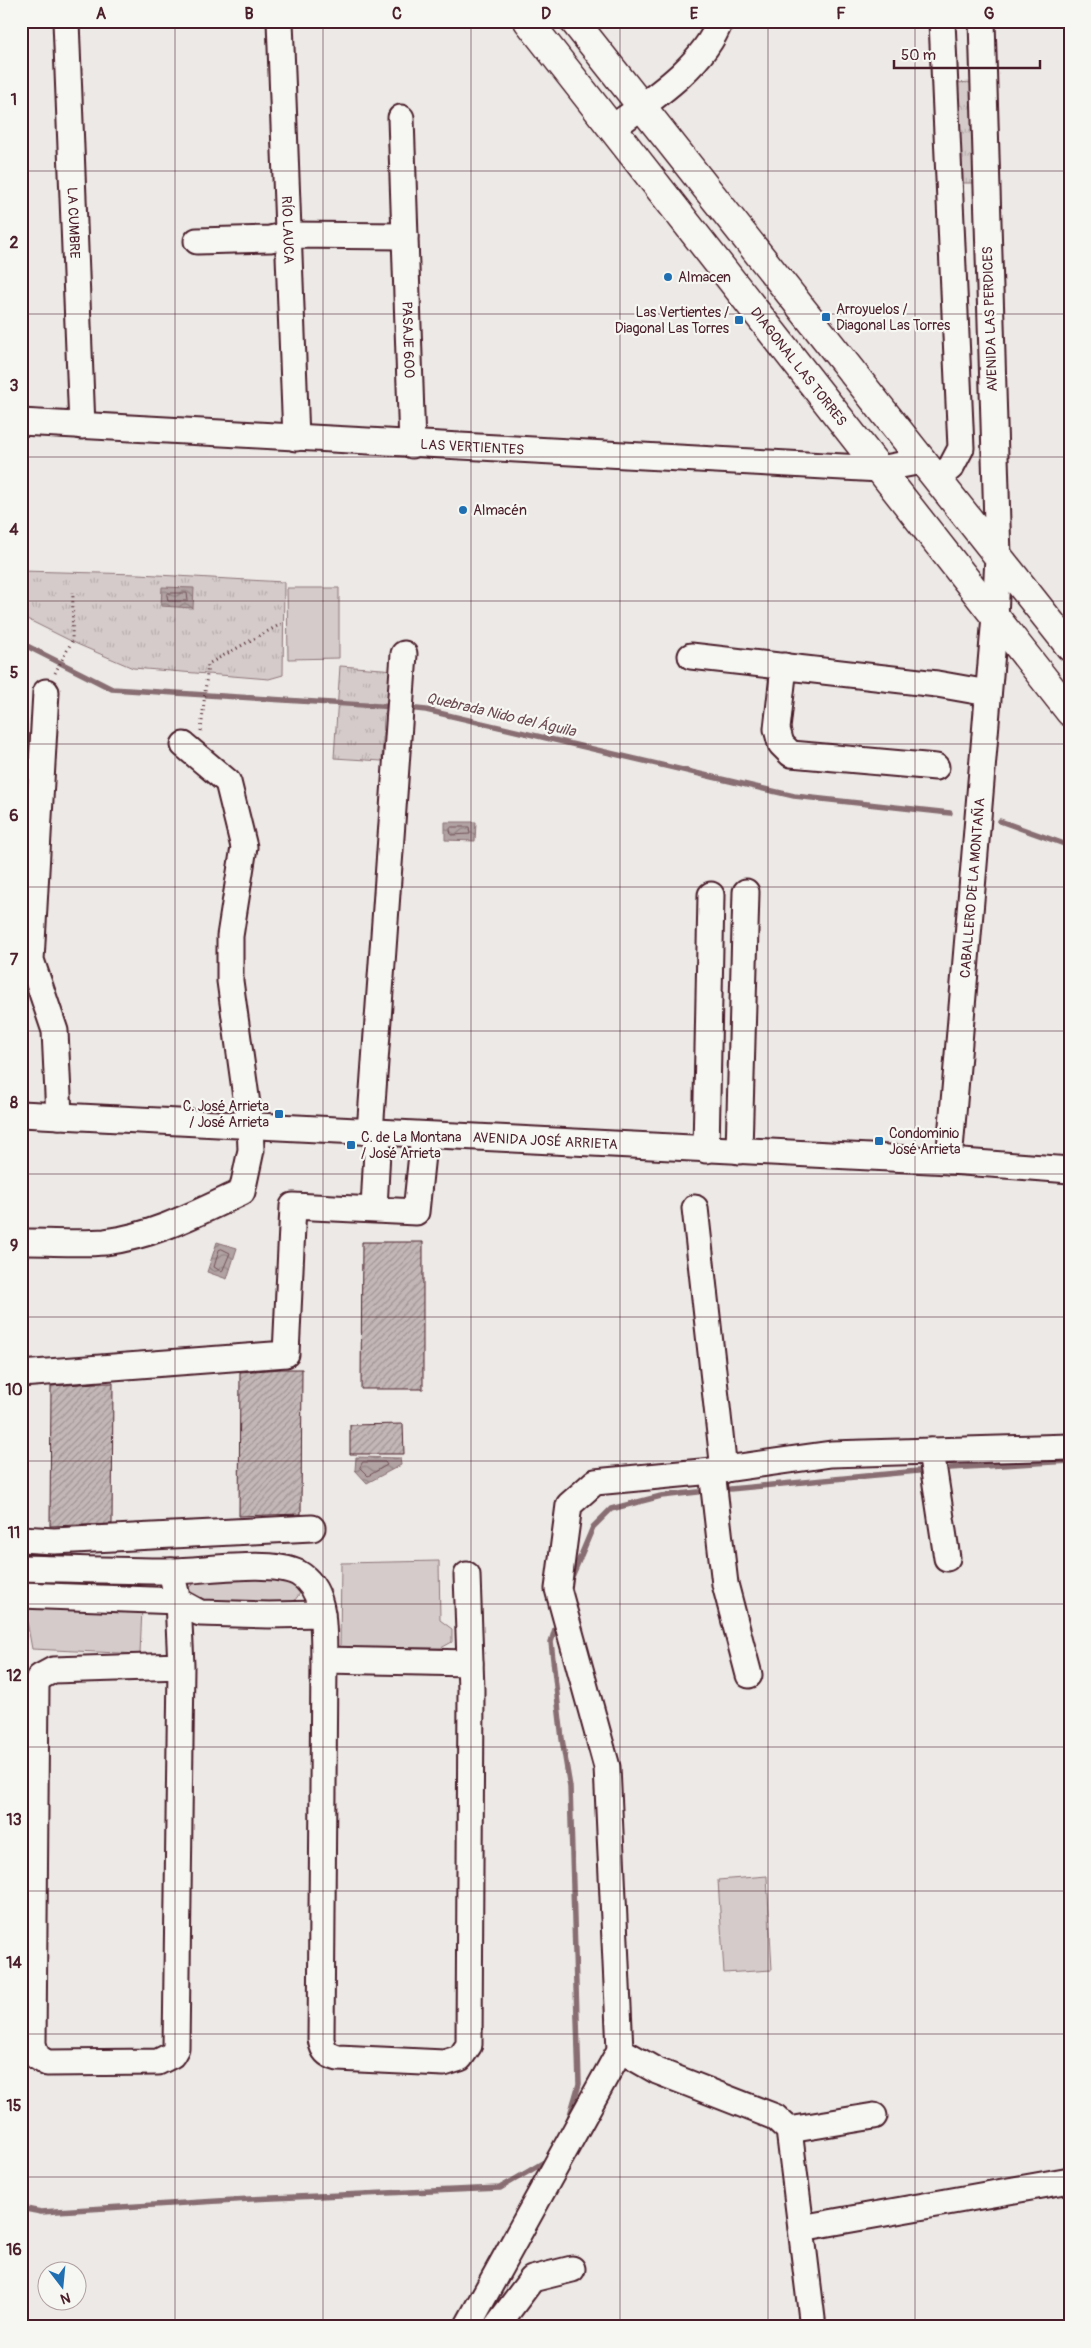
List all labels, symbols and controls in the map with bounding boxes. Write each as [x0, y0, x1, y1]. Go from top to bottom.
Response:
text: A [96, 4, 107, 24]
text: B [244, 4, 254, 24]
text: C [392, 4, 402, 24]
text: D [541, 4, 551, 24]
text: E [690, 4, 699, 24]
text: F [836, 4, 846, 24]
text: G [984, 4, 995, 24]
scale bar [894, 38, 1040, 70]
text: 50 m [901, 46, 936, 65]
text: 1 [11, 90, 17, 110]
street label: LA CUMBRE [64, 187, 84, 259]
street label: RÍO LAUCA [278, 196, 298, 264]
text: 2 [10, 233, 19, 253]
street label: AVENIDA LAS PERDICES [979, 246, 1001, 392]
place label: Almacen [678, 269, 731, 286]
marker: Almacen [662, 271, 674, 283]
street label: PASAJE 600 [399, 301, 418, 379]
place label: Arroyuelos / Diagonal Las Torres [836, 301, 951, 334]
place label: Las Vertientes / Diagonal Las Torres [615, 304, 730, 337]
street label: DIAGONAL LAS TORRES [747, 304, 851, 429]
marker: Arroyuelos / Diagonal Las Torres [820, 311, 832, 323]
marker: Las Vertientes / Diagonal Las Torres [733, 314, 745, 326]
text: 3 [10, 376, 19, 396]
street label: LAS VERTIENTES [420, 435, 525, 458]
place label: Almacén [473, 502, 527, 519]
marker: Almacén [457, 504, 469, 516]
text: 4 [9, 520, 19, 540]
text: 5 [10, 663, 19, 683]
water label: Quebrada Nido del Águila [424, 689, 579, 742]
street label: CABALLERO DE LA MONTAÑA [956, 797, 988, 979]
text: 6 [9, 806, 19, 826]
text: 7 [10, 950, 19, 970]
text: 8 [10, 1093, 18, 1113]
place label: C. José Arrieta / José Arrieta [183, 1098, 269, 1131]
marker: C. José Arrieta / José Arrieta [273, 1108, 285, 1120]
place label: Condominio José Arrieta [889, 1125, 961, 1158]
street label: AVENIDA JOSÉ ARRIETA [472, 1128, 618, 1153]
place label: C. de La Montana / José Arrieta [361, 1129, 462, 1162]
marker: Condominio José Arrieta [873, 1135, 885, 1147]
marker: C. de La Montana / José Arrieta [345, 1139, 357, 1151]
text: 9 [10, 1236, 18, 1256]
text: 10 [5, 1380, 23, 1400]
text: 11 [8, 1523, 20, 1543]
text: 12 [6, 1666, 22, 1686]
text: 13 [6, 1810, 22, 1830]
text: 14 [6, 1953, 22, 1973]
text: 15 [7, 2096, 22, 2116]
text: 16 [6, 2240, 22, 2260]
north arrow [38, 2260, 88, 2310]
text: N [59, 2289, 72, 2307]

